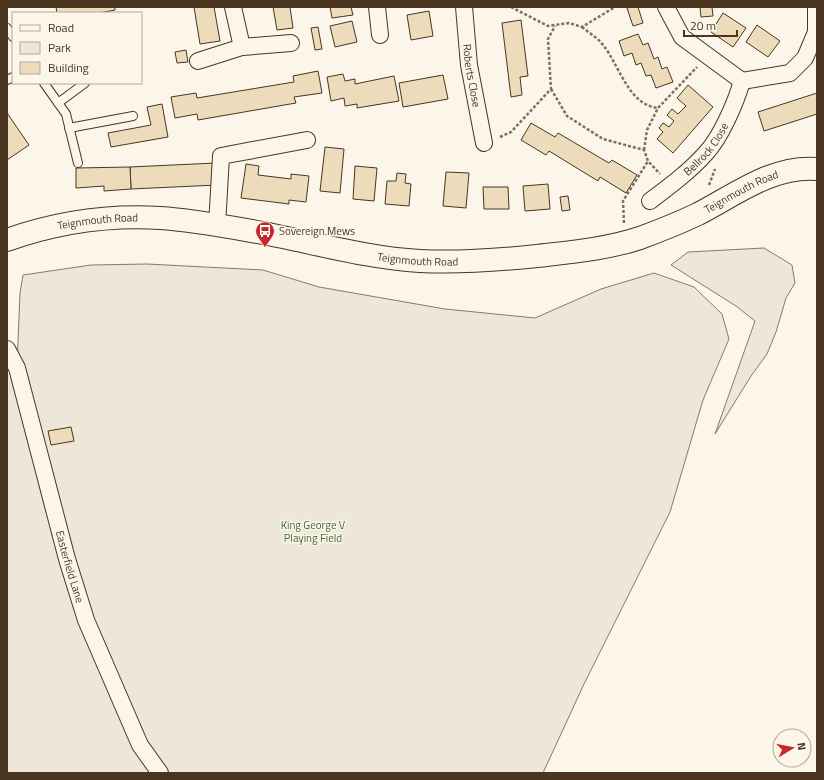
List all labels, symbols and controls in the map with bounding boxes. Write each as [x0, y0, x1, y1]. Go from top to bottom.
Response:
legend [12, 12, 142, 84]
scale bar [684, 12, 737, 38]
text: 20 m [690, 16, 716, 35]
text: Road [48, 18, 74, 37]
text: Park [48, 38, 71, 57]
street label: Roberts Close [459, 43, 485, 109]
text: Building [48, 58, 89, 77]
street label: Bellrock Close [680, 119, 732, 179]
street label: Teignmouth Road [701, 166, 781, 217]
street label: Teignmouth Road [56, 209, 138, 234]
bus stop icon: Sovereign Mews [254, 220, 276, 248]
place label: Sovereign Mews [279, 223, 355, 239]
street label: Teignmouth Road [376, 248, 459, 270]
park label: King George V Playing Field [281, 517, 346, 546]
street label: Easterfield Lane [52, 529, 88, 605]
north arrow [772, 728, 812, 768]
text: N [793, 741, 810, 751]

